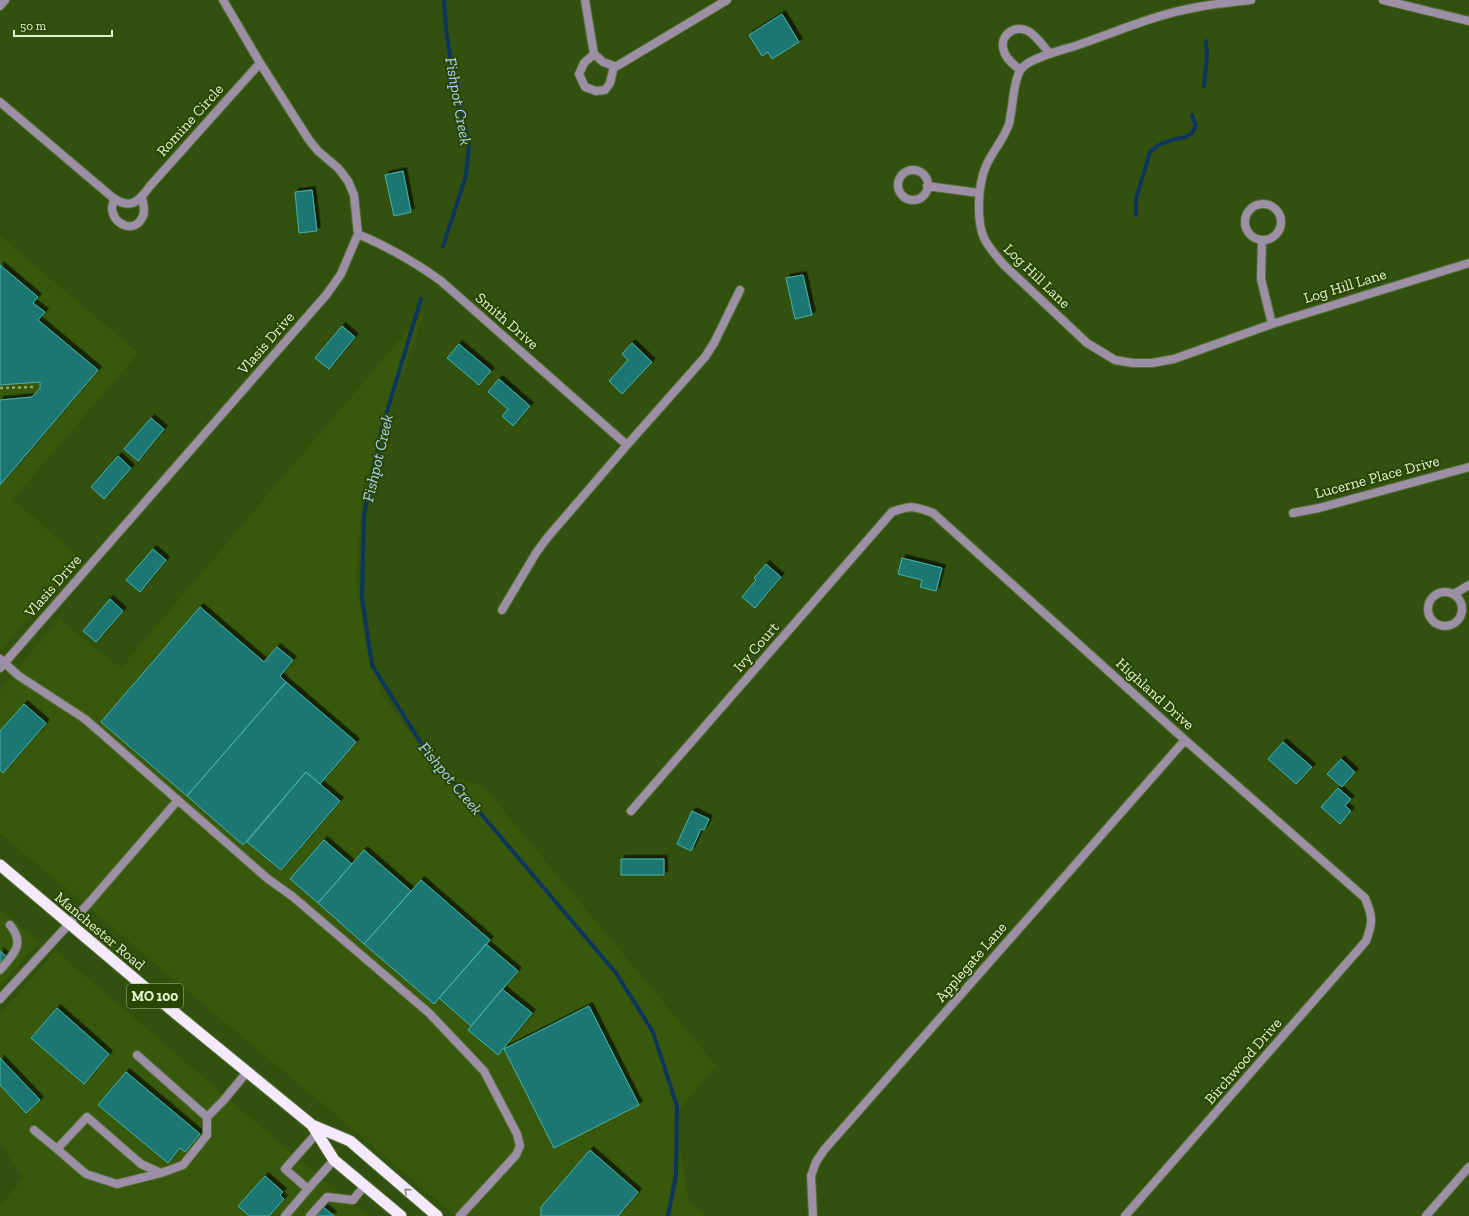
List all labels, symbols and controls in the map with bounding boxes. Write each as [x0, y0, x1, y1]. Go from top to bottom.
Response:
scale bar [14, 12, 112, 38]
text: 50 m [20, 19, 47, 33]
water label: Fishpot Creek [441, 56, 476, 147]
street label: Romine Circle [153, 80, 227, 160]
street label: Log Hill Lane [1000, 240, 1074, 312]
street label: Log Hill Lane [1301, 265, 1389, 307]
street label: Smith Drive [472, 289, 542, 353]
street label: Vlasis Drive [233, 308, 298, 379]
water label: Fishpot Creek [358, 413, 397, 504]
street label: Lucerne Place Drive [1313, 452, 1441, 502]
street label: Vlasis Drive [20, 551, 85, 622]
street label: Ivy Court [729, 618, 783, 676]
street label: Highland Drive [1112, 654, 1198, 734]
water label: Fishpot Creek [415, 738, 487, 819]
street label: Manchester Road [51, 888, 149, 974]
street label: Applegate Lane [931, 918, 1011, 1006]
road number: MO 100 [127, 984, 183, 1008]
street label: Birchwood Drive [1201, 1014, 1285, 1108]
one-way arrow [404, 1188, 412, 1195]

